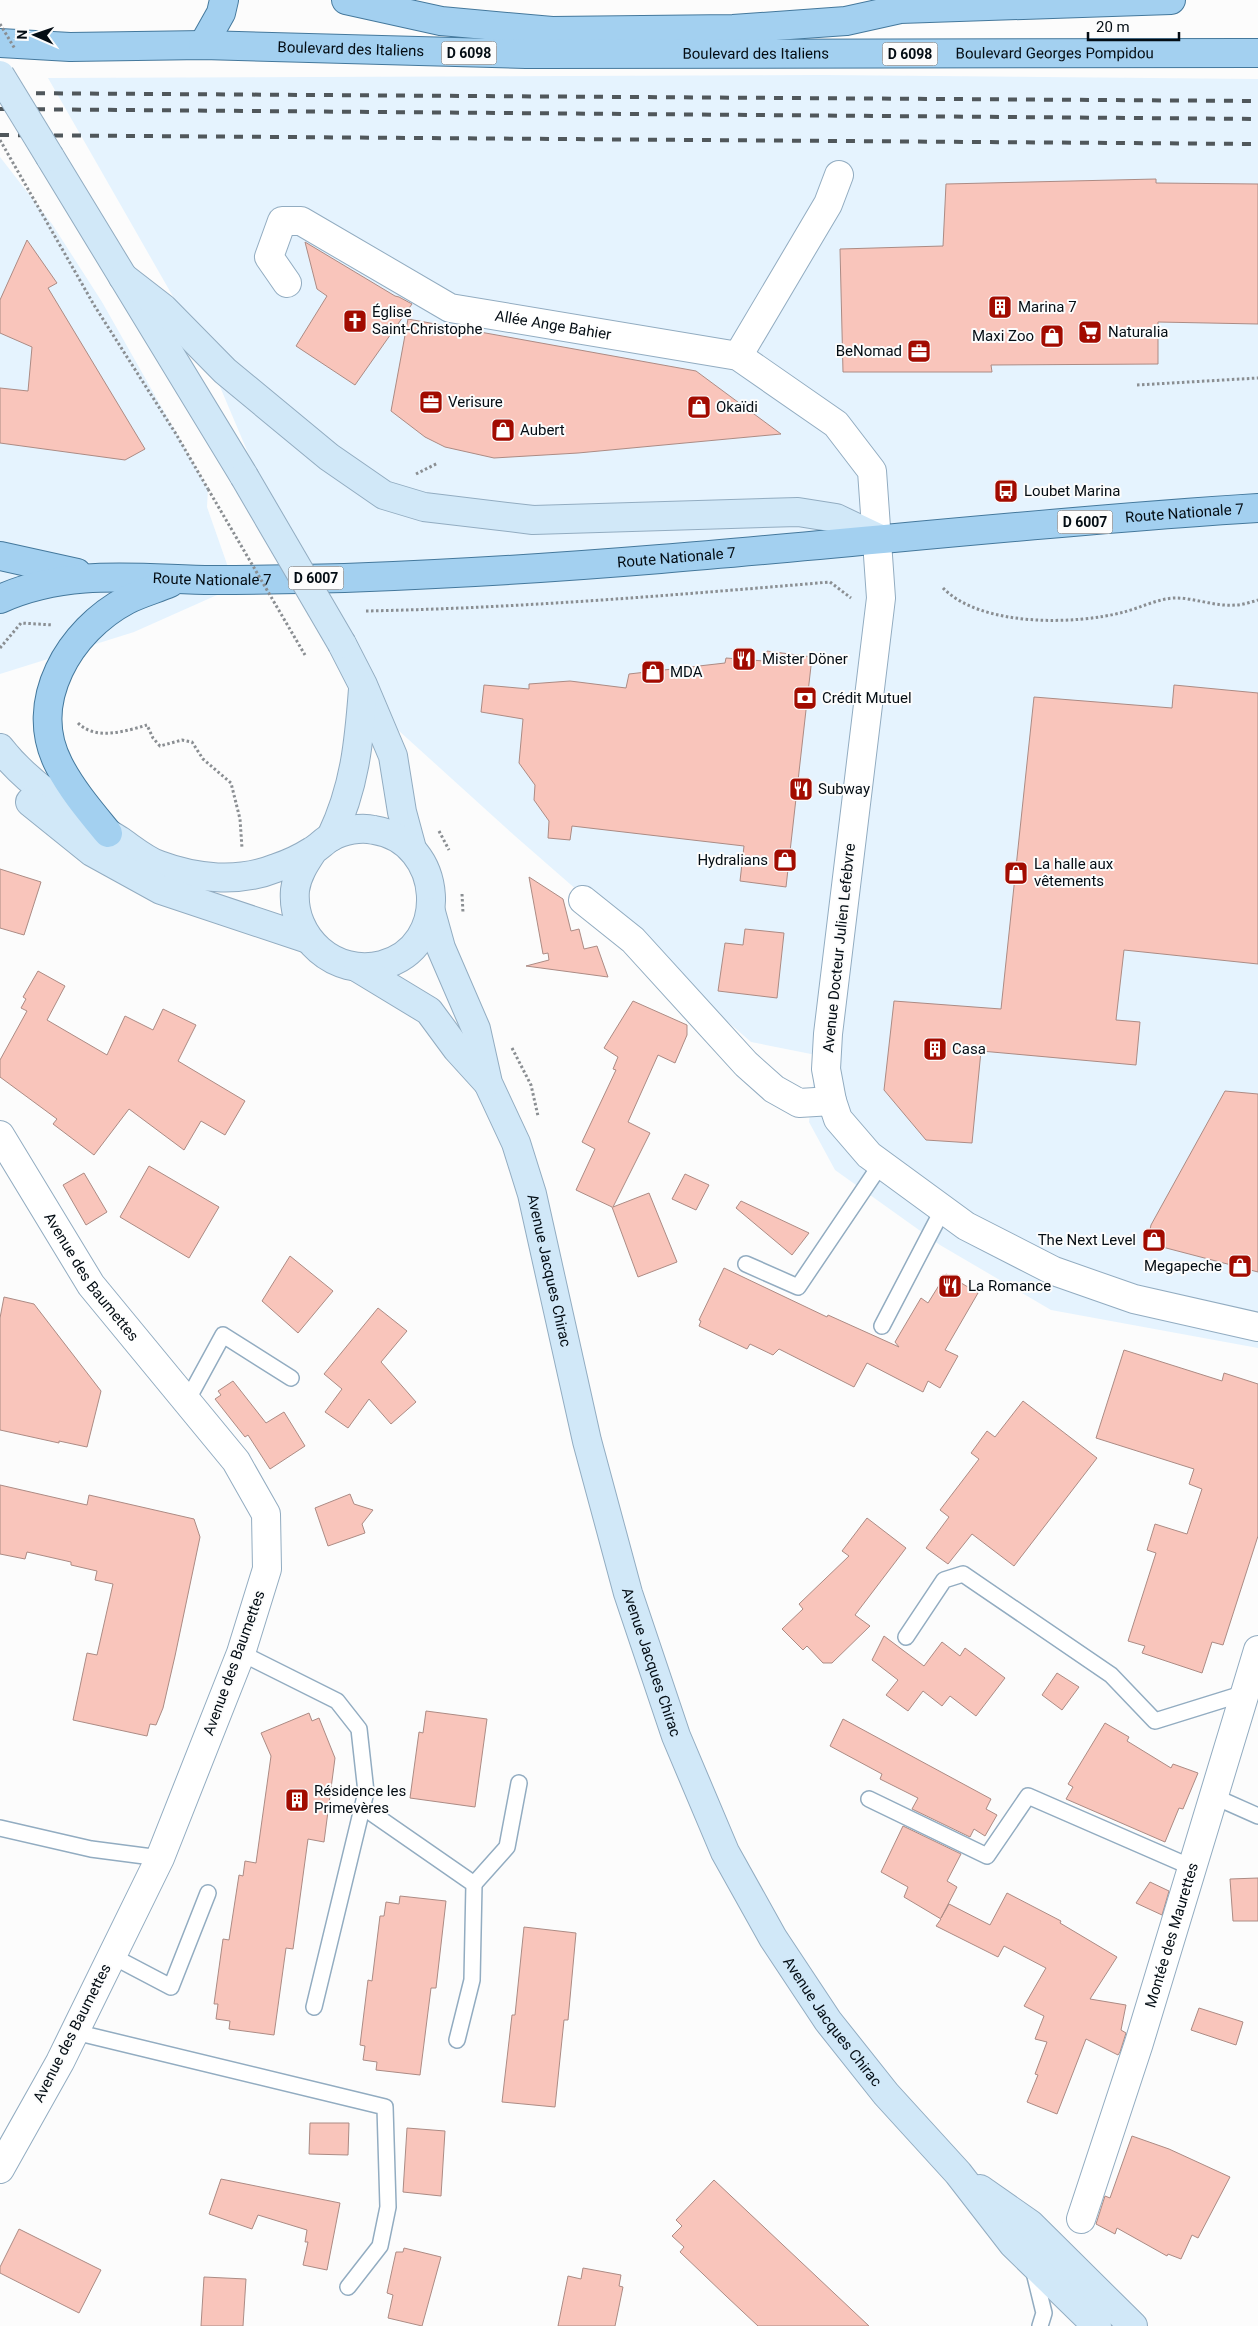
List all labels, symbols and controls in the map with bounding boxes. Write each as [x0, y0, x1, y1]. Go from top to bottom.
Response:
north arrow [10, 10, 60, 60]
scale bar [1088, 10, 1179, 42]
text: 20 m [1096, 18, 1130, 36]
text: N [14, 29, 30, 40]
street label: Boulevard des Italiens [277, 38, 424, 60]
road number: D 6098 [442, 42, 496, 64]
road number: D 6098 [882, 42, 938, 66]
street label: Boulevard Georges Pompidou [956, 44, 1154, 62]
street label: Boulevard des Italiens [682, 45, 829, 63]
building icon: Marina 7 [987, 294, 1013, 320]
place label: Marina 7 [1018, 298, 1077, 316]
place label: Église Saint-Christophe [372, 303, 483, 338]
street label: Allée Ange Bahier [494, 307, 613, 344]
church icon: Église Saint-Christophe [342, 308, 368, 334]
supermarket icon: Naturalia [1077, 319, 1103, 345]
shop icon: Maxi Zoo [1039, 323, 1065, 349]
place label: Naturalia [1108, 323, 1168, 341]
place label: Maxi Zoo [972, 327, 1034, 345]
office icon: BeNomad [906, 338, 932, 364]
place label: BeNomad [836, 342, 902, 360]
office icon: Verisure [418, 389, 444, 415]
place label: Verisure [448, 393, 503, 411]
shop icon: Okaïdi [686, 394, 712, 420]
place label: Okaïdi [716, 398, 758, 416]
shop icon: Aubert [490, 417, 516, 443]
place label: Aubert [520, 421, 565, 439]
bus stop icon: Loubet Marina [993, 478, 1019, 504]
place label: Loubet Marina [1024, 482, 1120, 500]
street label: Route Nationale 7 [1124, 500, 1244, 526]
road number: D 6007 [1058, 511, 1112, 534]
street label: Route Nationale 7 [616, 544, 736, 571]
road number: D 6007 [288, 566, 344, 590]
street label: Route Nationale 7 [152, 569, 272, 589]
restaurant icon: Mister Döner [731, 646, 757, 672]
place label: Mister Döner [762, 650, 848, 668]
shop icon: MDA [640, 659, 666, 685]
place label: MDA [670, 663, 703, 681]
bank icon: Crédit Mutuel [792, 685, 818, 711]
place label: Crédit Mutuel [822, 689, 912, 707]
restaurant icon: Subway [788, 776, 814, 802]
place label: Subway [818, 780, 870, 798]
street label: Avenue Docteur Julien Lefebvre [819, 842, 859, 1054]
shop icon: Hydralians [772, 847, 798, 873]
place label: Hydralians [697, 851, 768, 869]
place label: La halle aux vêtements [1034, 855, 1114, 890]
shop icon: La halle aux vêtements [1003, 860, 1029, 886]
building icon: Casa [922, 1036, 948, 1062]
place label: Casa [952, 1040, 986, 1058]
street label: Avenue Jacques Chirac [523, 1192, 575, 1349]
street label: Avenue des Baumettes [40, 1209, 143, 1345]
shop icon: The Next Level [1141, 1227, 1167, 1253]
place label: The Next Level [1038, 1231, 1136, 1249]
shop icon: Megapeche [1227, 1253, 1253, 1279]
place label: Megapeche [1144, 1257, 1222, 1275]
restaurant icon: La Romance [937, 1273, 963, 1299]
place label: La Romance [968, 1277, 1051, 1295]
street label: Avenue Jacques Chirac [618, 1586, 685, 1739]
street label: Avenue des Baumettes [199, 1588, 269, 1738]
place label: Résidence les Primevères [314, 1782, 406, 1817]
building icon: Résidence les Primevères [284, 1787, 310, 1813]
street label: Montée des Maurettes [1141, 1861, 1202, 2010]
street label: Avenue Jacques Chirac [779, 1954, 886, 2090]
street label: Avenue des Baumettes [29, 1961, 115, 2105]

